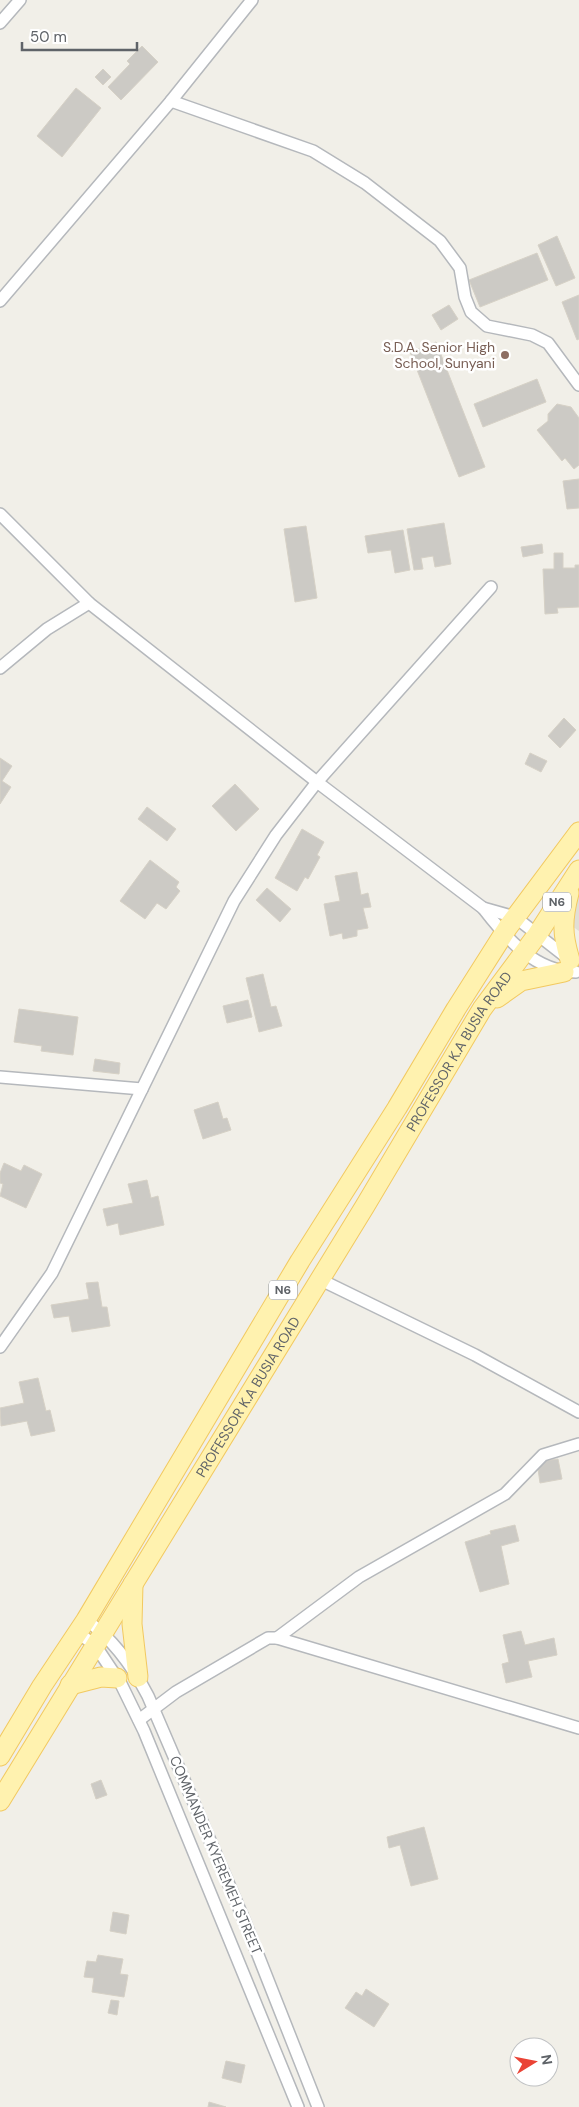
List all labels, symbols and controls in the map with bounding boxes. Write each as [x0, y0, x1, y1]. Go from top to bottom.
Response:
scale bar [22, 20, 138, 52]
text: 50 m [30, 27, 67, 47]
place label: S.D.A. Senior High School, Sunyani [383, 338, 495, 372]
marker: S.D.A. Senior High School, Sunyani [499, 349, 511, 361]
road number: N6 [543, 892, 571, 912]
street label: PROFESSOR K.A BUSIA ROAD [402, 968, 516, 1135]
road number: N6 [269, 1280, 297, 1300]
street label: PROFESSOR K.A BUSIA ROAD [192, 1313, 304, 1481]
street label: COMMANDER KYEREMEH STREET [166, 1753, 266, 1957]
north arrow [509, 2037, 559, 2087]
text: N [537, 2053, 557, 2066]

